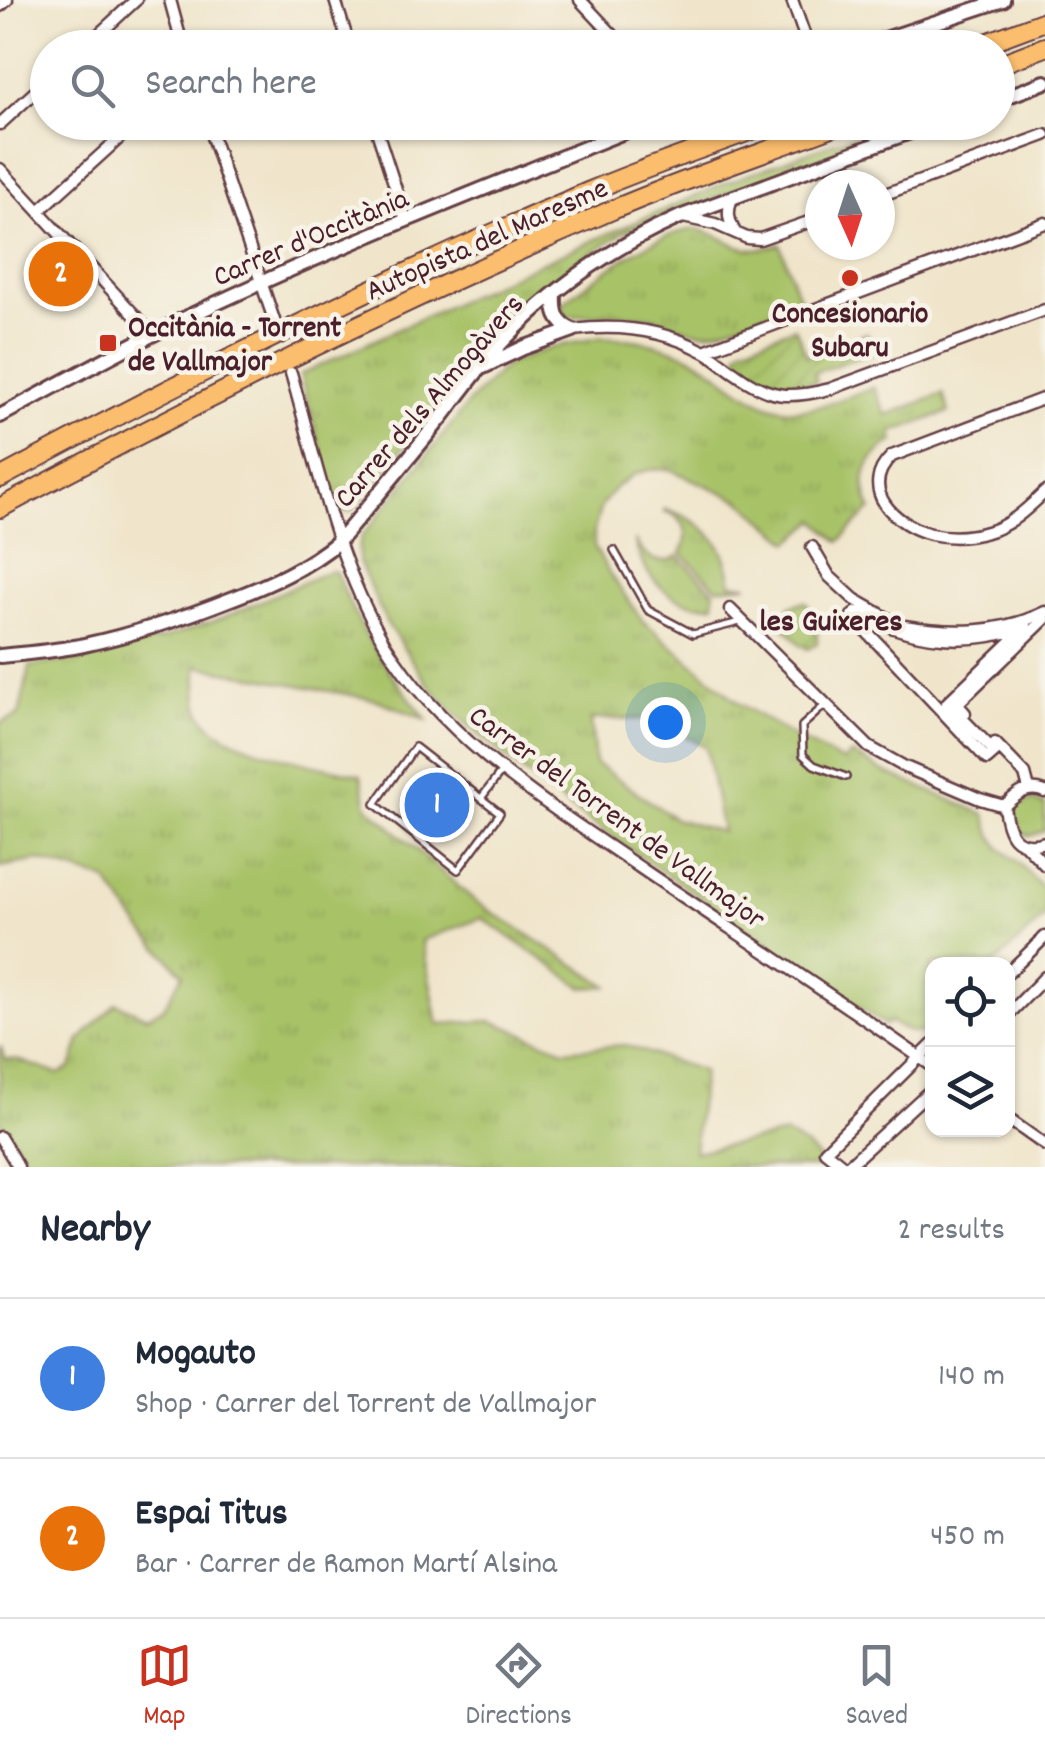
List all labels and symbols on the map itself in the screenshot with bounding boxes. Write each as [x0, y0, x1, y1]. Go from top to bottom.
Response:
street label: Autopista del Maresme [360, 169, 616, 315]
north arrow [805, 170, 895, 260]
street label: Carrer d'Occitània [207, 179, 417, 301]
pin: 2 [28, 236, 94, 312]
marker: Concesionario Subaru [839, 267, 861, 289]
street label: Carrer dels Almogàvers [326, 286, 537, 519]
place label: Concesionario Subaru [772, 295, 928, 372]
place label: Occitània - Torrent de Vallmajor [128, 309, 341, 386]
marker: Occitània - Torrent de Vallmajor [97, 332, 119, 354]
district label: les Guixeres [759, 601, 903, 647]
street label: Carrer del Torrent de Vallmajor [458, 697, 773, 942]
your location [640, 697, 691, 748]
pin: 1 [404, 768, 470, 842]

